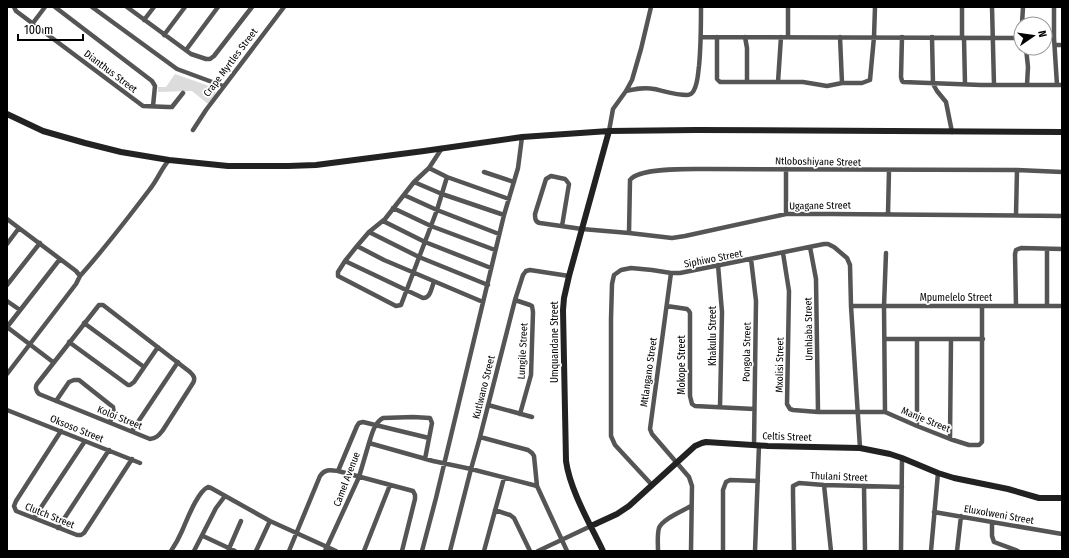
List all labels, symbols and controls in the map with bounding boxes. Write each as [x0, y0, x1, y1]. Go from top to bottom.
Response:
scale bar [18, 16, 83, 42]
north arrow [1013, 16, 1053, 56]
text: 100 m [24, 23, 53, 37]
street label: Crape Myrtles Street [201, 25, 261, 99]
text: N [1035, 29, 1049, 39]
street label: Dianthus Street [81, 48, 140, 96]
street label: Ntloboshiyane Street [775, 155, 862, 169]
street label: Ugagane Street [789, 199, 852, 213]
street label: Siphiwo Street [683, 247, 744, 271]
street label: Mpumelelo Street [920, 292, 993, 304]
street label: Umhlaba Street [802, 296, 816, 361]
street label: Umquandane Street [549, 300, 561, 383]
street label: Khakulu Street [707, 305, 719, 366]
street label: Pongola Street [740, 321, 754, 382]
street label: Lungile Street [516, 322, 531, 380]
street label: Mokope Street [676, 335, 688, 395]
street label: Mtlangano Street [638, 336, 660, 408]
street label: Mxolisi Street [774, 336, 786, 393]
street label: Kutlwano Street [470, 354, 498, 420]
street label: Koloi Street [95, 403, 145, 433]
street label: Manje Street [899, 405, 953, 435]
street label: Oksoso Street [48, 413, 106, 445]
street label: Celtis Street [762, 430, 813, 444]
street label: Camel Avenue [331, 450, 363, 508]
street label: Thulani Street [810, 470, 869, 484]
street label: Clutch Street [23, 501, 77, 532]
street label: Eluxolweni Street [963, 503, 1035, 527]

